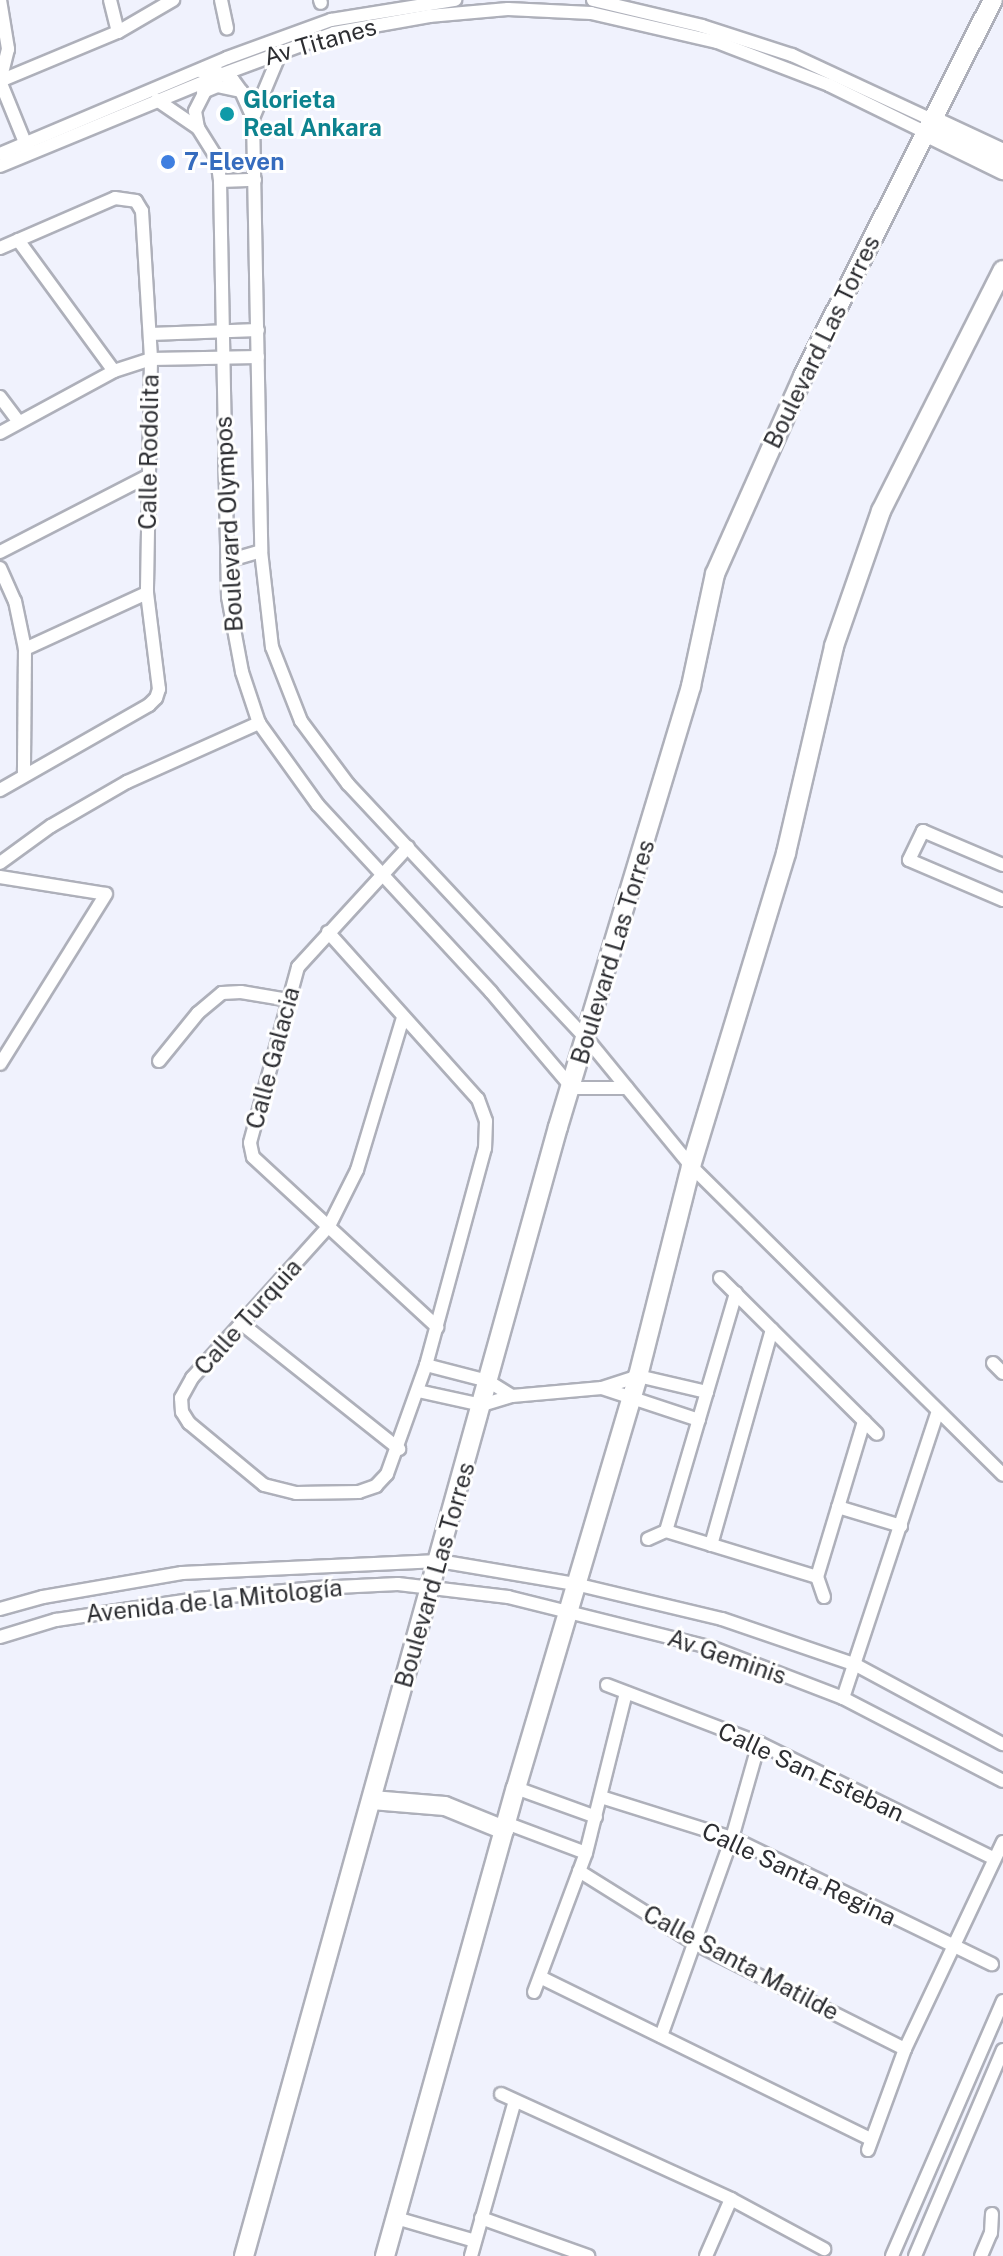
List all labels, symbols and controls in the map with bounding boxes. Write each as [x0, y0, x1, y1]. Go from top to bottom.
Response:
street label: Av Titanes [260, 12, 380, 72]
place label: Glorieta Real Ankara [243, 86, 382, 142]
marker: Glorieta Real Ankara [218, 105, 236, 123]
place label: 7-Eleven [184, 148, 284, 176]
marker: 7-Eleven [159, 153, 177, 171]
street label: Boulevard Las Torres [758, 231, 886, 453]
street label: Calle Rodolita [133, 374, 165, 530]
street label: Boulevard Olympos [209, 415, 249, 633]
street label: Boulevard Las Torres [565, 836, 661, 1068]
street label: Calle Galacia [240, 984, 306, 1132]
street label: Calle Turquia [188, 1253, 308, 1381]
street label: Boulevard Las Torres [389, 1459, 481, 1691]
street label: Avenida de la Mitología [84, 1573, 344, 1629]
street label: Av Geminis [664, 1623, 790, 1691]
street label: Calle San Esteban [713, 1716, 909, 1828]
street label: Calle Santa Regina [697, 1816, 901, 1932]
street label: Calle Santa Matilde [638, 1899, 844, 2027]

